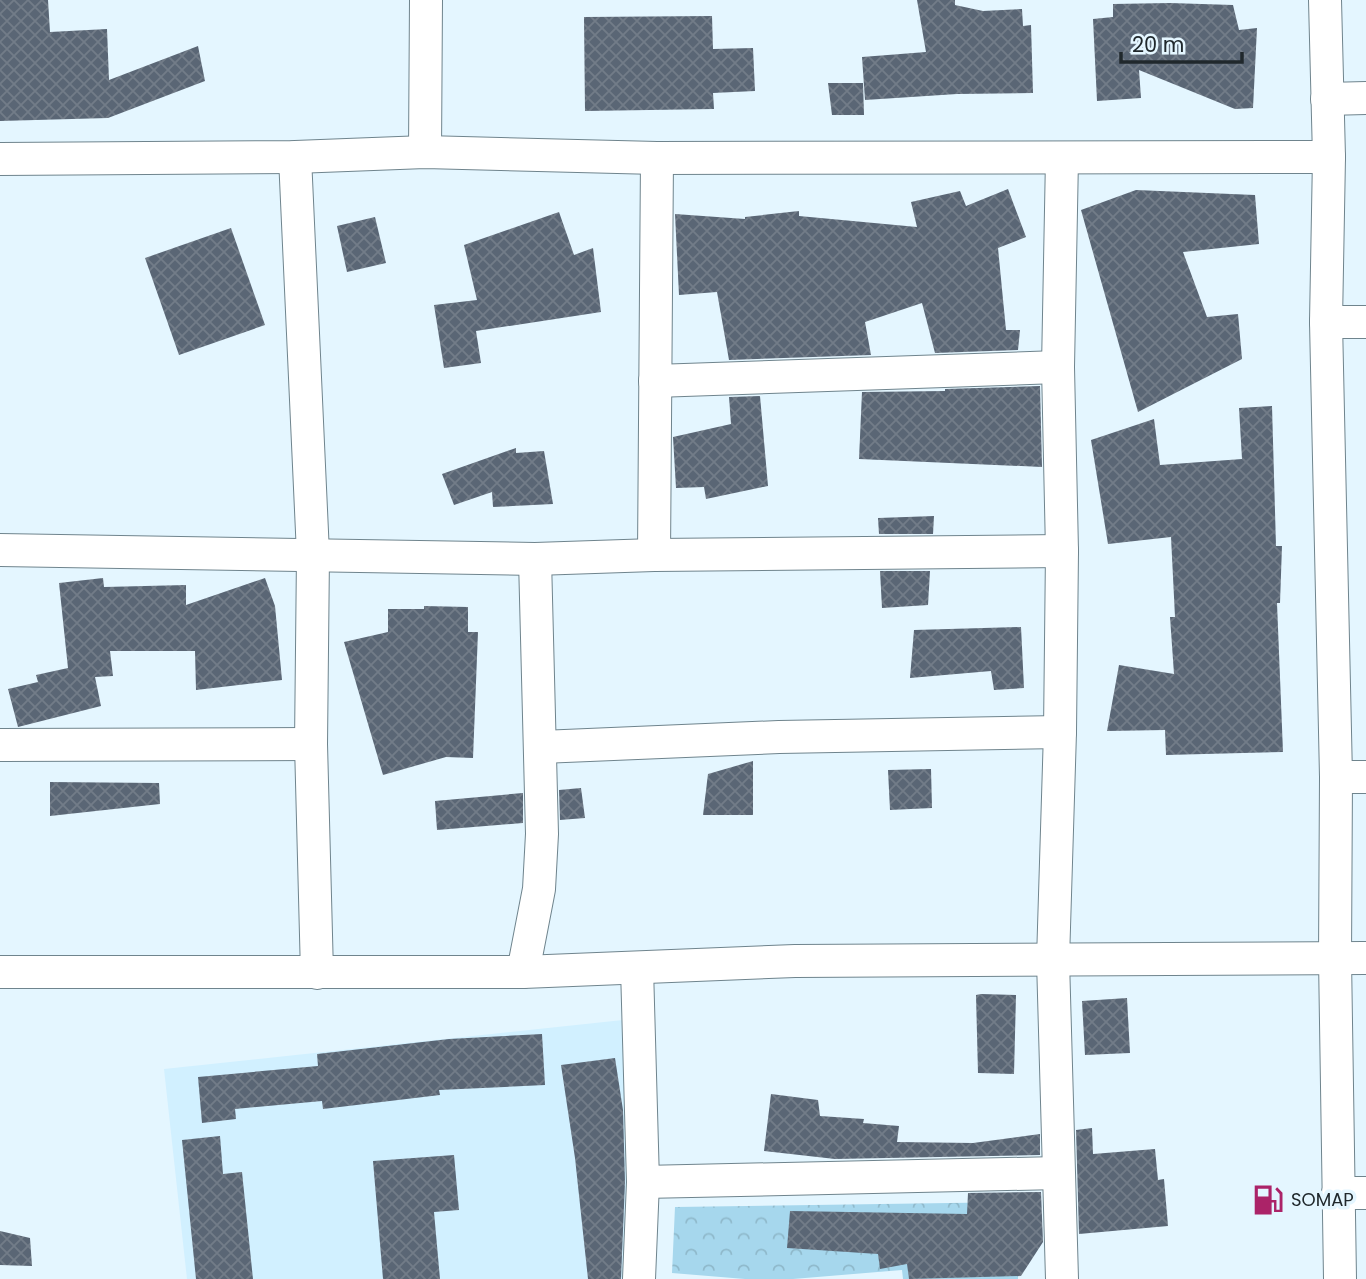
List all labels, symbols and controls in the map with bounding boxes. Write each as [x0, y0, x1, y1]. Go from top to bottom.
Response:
scale bar [1121, 21, 1242, 65]
text: 20 m [1132, 30, 1185, 59]
fuel station icon: SOMAP [1251, 1183, 1285, 1217]
place label: SOMAP [1291, 1187, 1354, 1212]

